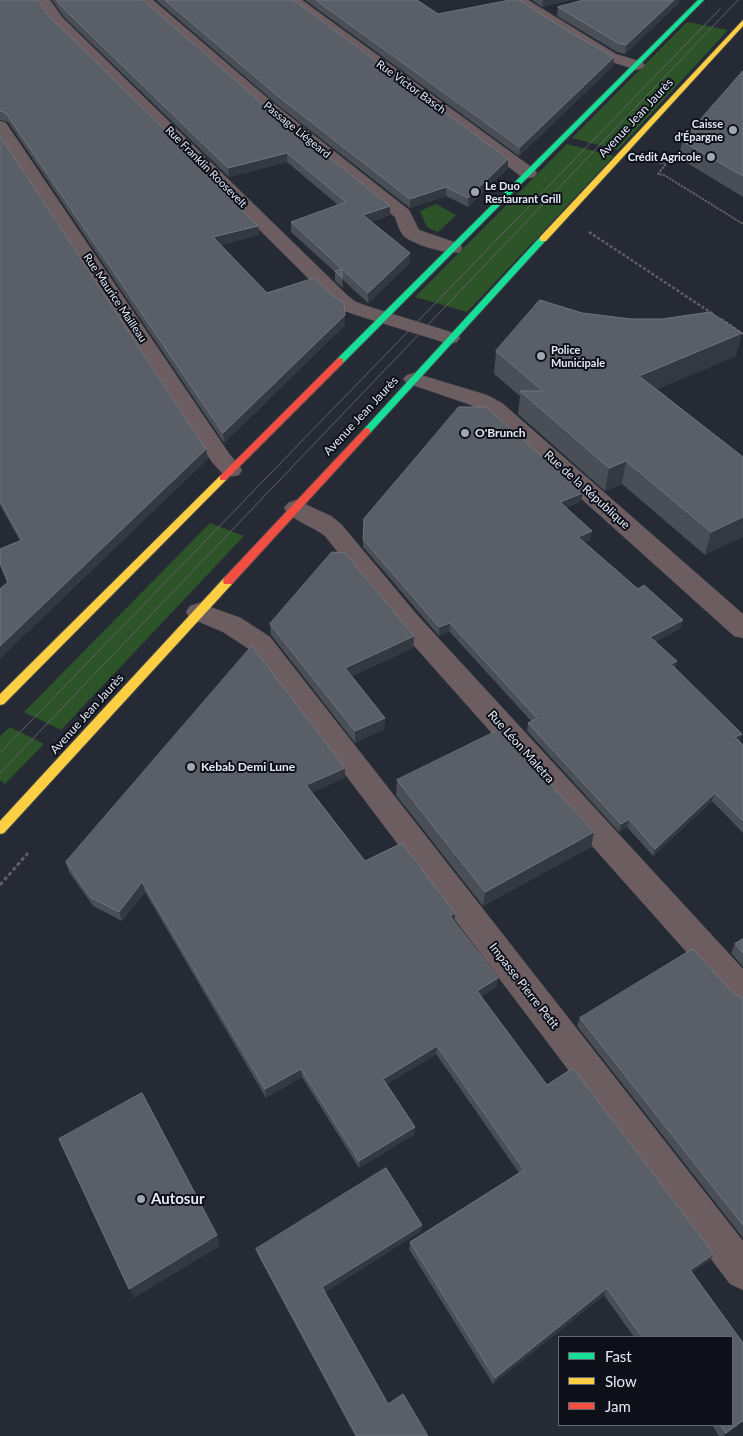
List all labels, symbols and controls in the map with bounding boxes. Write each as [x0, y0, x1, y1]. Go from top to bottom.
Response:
street label: Rue Victor Basch [374, 57, 448, 117]
street label: Avenue Jean Jaurès [596, 75, 676, 161]
street label: Passage Liégeard [261, 99, 333, 161]
place label: Caisse d'Épargne [674, 117, 723, 143]
street label: Rue Franklin Roosevelt [163, 124, 249, 210]
marker: Caisse d'Épargne [727, 124, 739, 136]
place label: Crédit Agricole [628, 150, 701, 164]
marker: Crédit Agricole [705, 151, 717, 163]
place label: Le Duo Restaurant Grill [485, 179, 561, 205]
marker: Le Duo Restaurant Grill [469, 186, 481, 198]
street label: Rue Maurice Mailleau [80, 251, 150, 345]
place label: Police Municipale [551, 343, 605, 369]
marker: Police Municipale [535, 350, 547, 362]
street label: Avenue Jean Jaurès [321, 373, 401, 459]
place label: O'Brunch [475, 426, 526, 440]
marker: O'Brunch [459, 427, 471, 439]
street label: Rue de la République [541, 448, 633, 532]
street label: Avenue Jean Jaurès [47, 671, 127, 757]
street label: Rue Léon Maletra [485, 708, 557, 786]
place label: Kebab Demi Lune [201, 760, 295, 774]
marker: Kebab Demi Lune [185, 761, 197, 773]
street label: Impasse Pierre Petit [486, 940, 562, 1032]
place label: Autosur [151, 1190, 204, 1208]
marker: Autosur [135, 1193, 147, 1205]
legend [558, 1336, 733, 1426]
text: Fast [605, 1347, 632, 1365]
text: Slow [605, 1372, 637, 1390]
text: Jam [605, 1397, 631, 1415]

